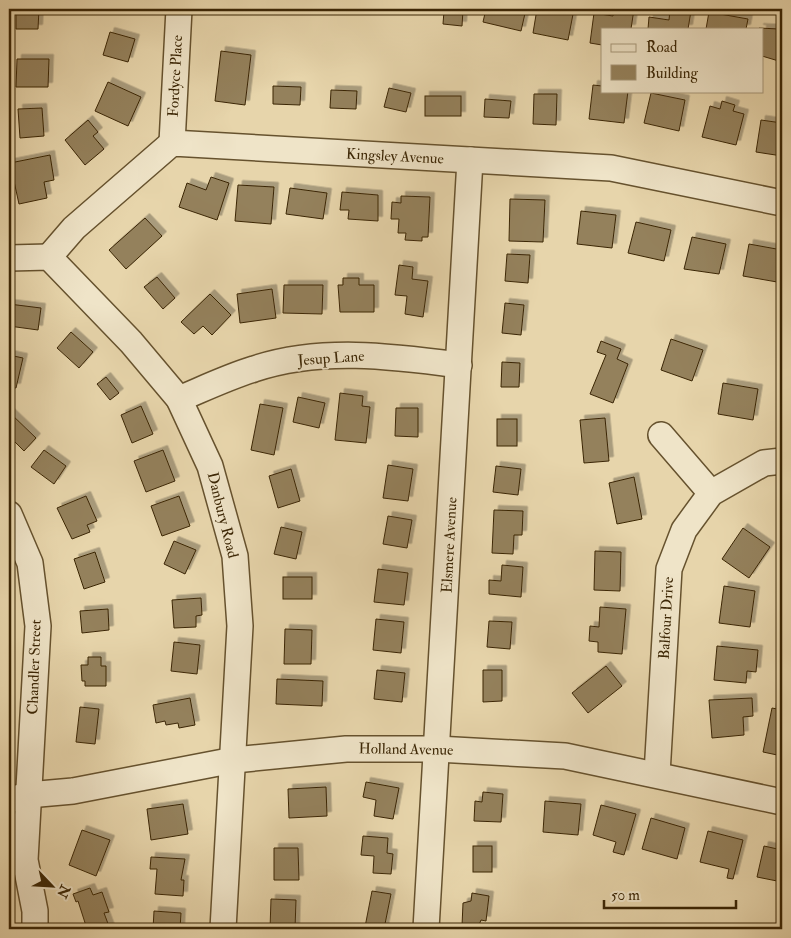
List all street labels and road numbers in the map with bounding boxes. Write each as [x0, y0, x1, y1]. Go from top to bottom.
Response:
street label: Fordyce Place [164, 34, 187, 118]
street label: Kingsley Avenue [346, 144, 444, 169]
street label: Jesup Lane [296, 347, 365, 371]
street label: Danbury Road [203, 470, 243, 561]
street label: Elsmere Avenue [437, 497, 461, 593]
street label: Balfour Drive [655, 576, 678, 660]
street label: Chandler Street [23, 619, 46, 715]
street label: Holland Avenue [358, 739, 454, 760]

